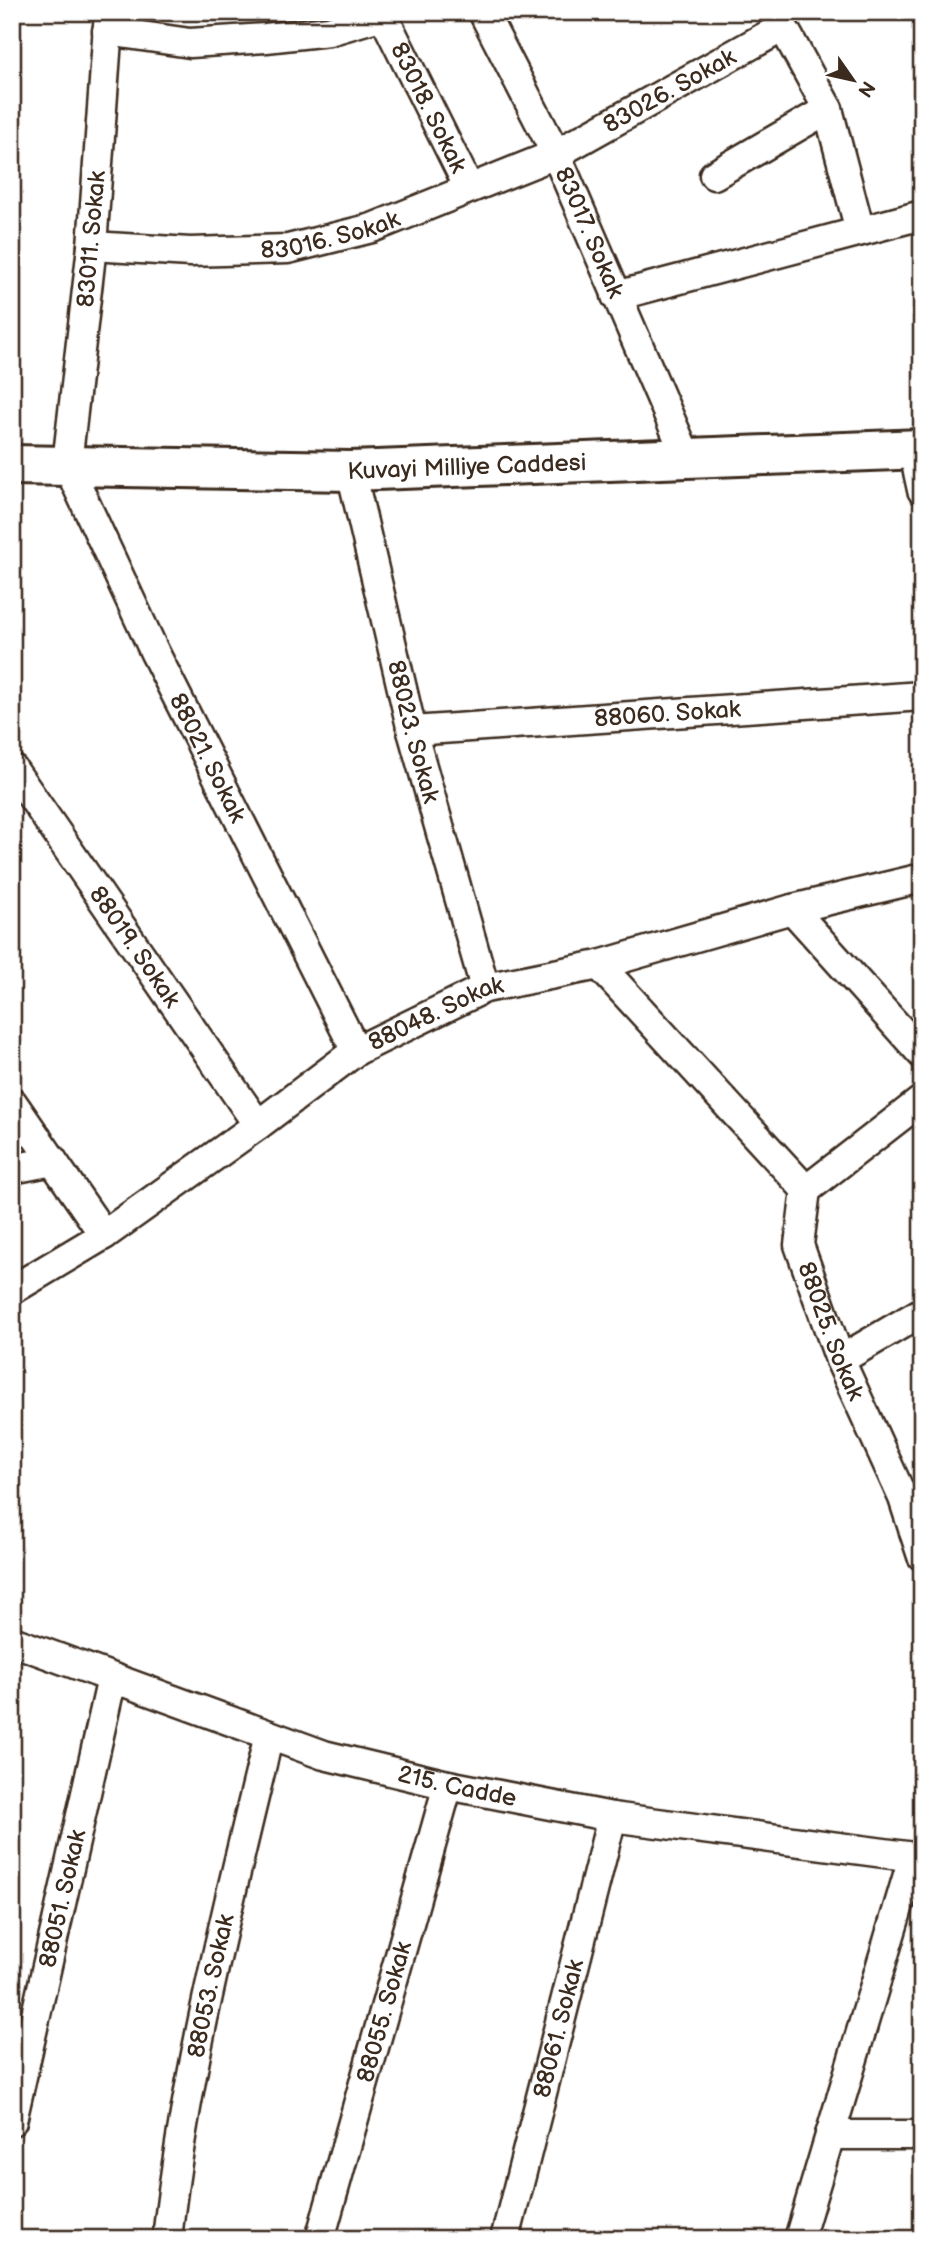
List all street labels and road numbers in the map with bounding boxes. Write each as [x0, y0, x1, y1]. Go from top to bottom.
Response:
street label: 83018. Sokak [384, 38, 473, 178]
street label: 83026. Sokak [598, 42, 741, 140]
street label: 83017. Sokak [548, 163, 630, 303]
street label: 83011. Sokak [71, 169, 112, 309]
street label: 83016. Sokak [260, 204, 404, 265]
street label: Kuvayi Milliye Caddesi [347, 448, 587, 486]
street label: 88023. Sokak [381, 658, 446, 807]
street label: 88021. Sokak [163, 689, 252, 828]
street label: 88060. Sokak [593, 694, 742, 733]
street label: 88019. Sokak [83, 881, 187, 1013]
street label: 88048. Sokak [364, 971, 506, 1058]
street label: 88025. Sokak [791, 1258, 871, 1405]
street label: 215. Cadde [395, 1759, 519, 1813]
street label: 88051. Sokak [33, 1827, 92, 1971]
street label: 88053. Sokak [182, 1911, 241, 2060]
street label: 88055. Sokak [351, 1938, 418, 2086]
street label: 88061. Sokak [527, 1956, 590, 2101]

